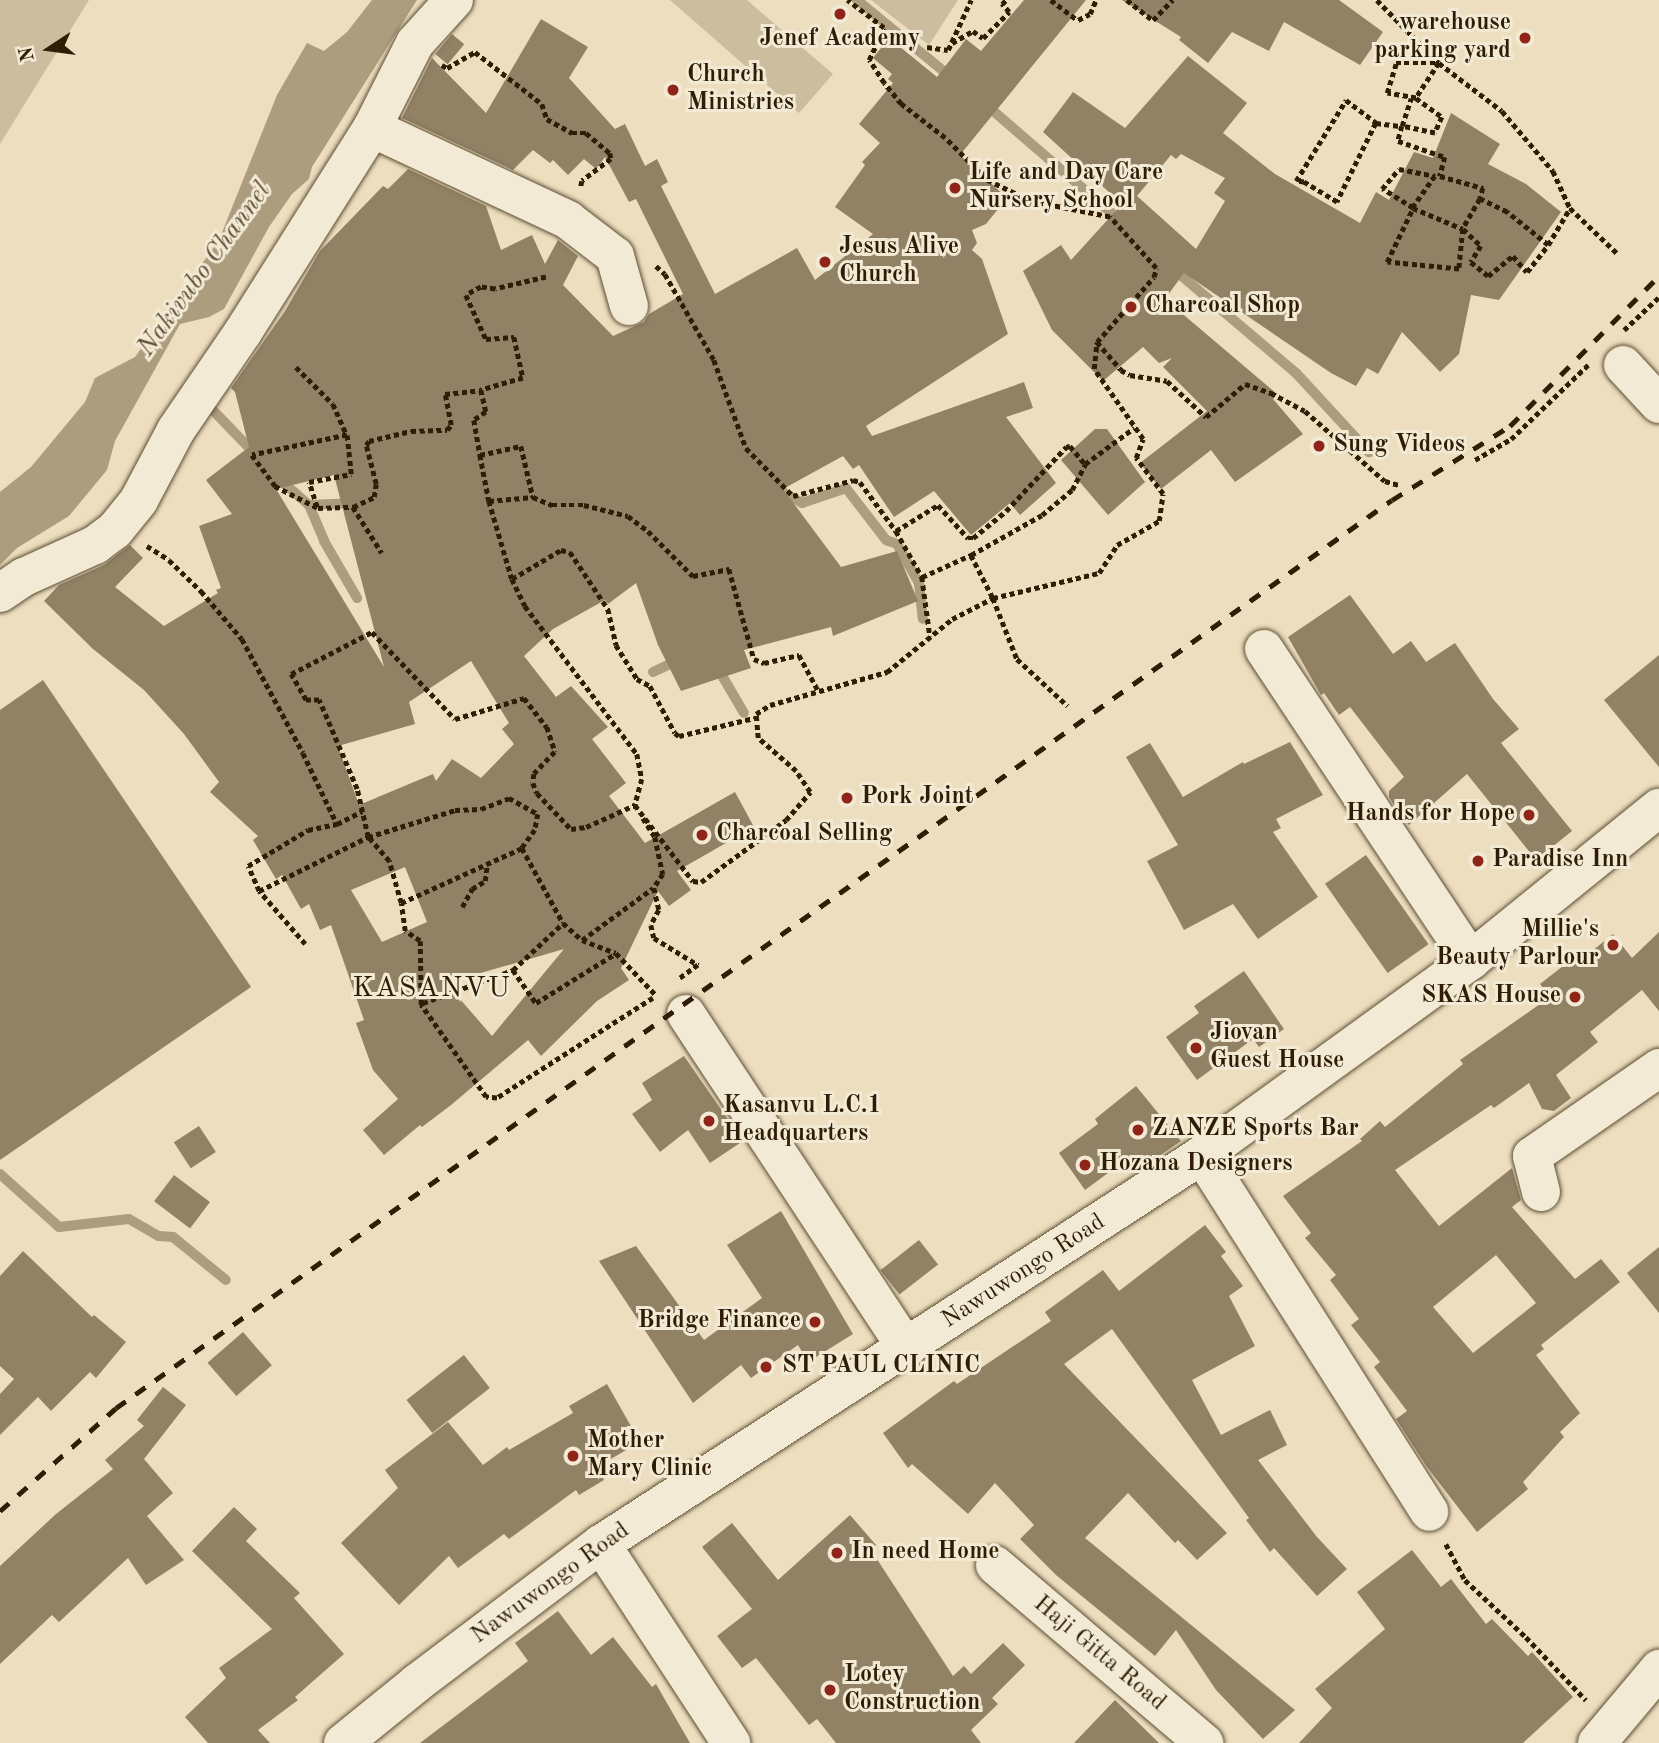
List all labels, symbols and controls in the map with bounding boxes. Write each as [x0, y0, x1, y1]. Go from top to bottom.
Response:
marker: Jenef Academy [832, 6, 848, 22]
place label: warehouse parking yard [1374, 10, 1511, 66]
north arrow [14, 14, 84, 84]
place label: Jenef Academy [760, 26, 920, 54]
marker: warehouse parking yard [1517, 30, 1533, 46]
text: N [17, 45, 39, 63]
place label: Church Ministries [687, 62, 794, 118]
marker: Church Ministries [665, 82, 681, 98]
place label: Life and Day Care Nursery School [969, 160, 1163, 216]
water label: Nakivubo Channel [131, 177, 279, 363]
marker: Life and Day Care Nursery School [947, 180, 963, 196]
place label: Jesus Alive Church [839, 234, 959, 290]
marker: Jesus Alive Church [817, 254, 833, 270]
place label: Charcoal Shop [1145, 293, 1300, 321]
marker: Charcoal Shop [1123, 299, 1139, 315]
place label: Sung Videos [1333, 432, 1465, 460]
marker: Sung Videos [1311, 438, 1327, 454]
place label: Pork Joint [861, 784, 974, 812]
marker: Pork Joint [839, 790, 855, 806]
place label: Hands for Hope [1346, 801, 1515, 829]
marker: Hands for Hope [1521, 807, 1537, 823]
place label: Charcoal Selling [716, 821, 892, 849]
marker: Charcoal Selling [694, 827, 710, 843]
place label: Paradise Inn [1492, 847, 1628, 875]
marker: Paradise Inn [1470, 853, 1486, 869]
place label: Millie's Beauty Parlour [1436, 917, 1599, 973]
marker: Millie's Beauty Parlour [1605, 937, 1621, 953]
district label: KASANVU [353, 972, 511, 1006]
place label: SKAS House [1421, 983, 1561, 1011]
marker: SKAS House [1567, 989, 1583, 1005]
place label: Jiovan Guest House [1210, 1020, 1344, 1076]
marker: Jiovan Guest House [1188, 1040, 1204, 1056]
place label: Kasanvu L.C.1 Headquarters [723, 1093, 881, 1149]
marker: Kasanvu L.C.1 Headquarters [701, 1113, 717, 1129]
place label: ZANZE Sports Bar [1152, 1116, 1359, 1144]
marker: ZANZE Sports Bar [1130, 1122, 1146, 1138]
place label: Hozana Designers [1099, 1151, 1293, 1179]
marker: Hozana Designers [1077, 1157, 1093, 1173]
street label: Nawuwongo Road [937, 1209, 1111, 1335]
place label: Bridge Finance [638, 1308, 801, 1336]
marker: Bridge Finance [807, 1314, 823, 1330]
place label: ST PAUL CLINIC [782, 1353, 980, 1381]
marker: ST PAUL CLINIC [756, 1357, 776, 1377]
place label: Mother Mary Clinic [587, 1428, 712, 1484]
marker: Mother Mary Clinic [565, 1448, 581, 1464]
street label: Nawuwongo Road [466, 1517, 636, 1651]
place label: In need Home [851, 1539, 1000, 1567]
marker: In need Home [829, 1545, 845, 1561]
street label: Haji Gitta Road [1027, 1590, 1171, 1718]
place label: Lotey Construction [844, 1662, 980, 1718]
marker: Lotey Construction [822, 1682, 838, 1698]

